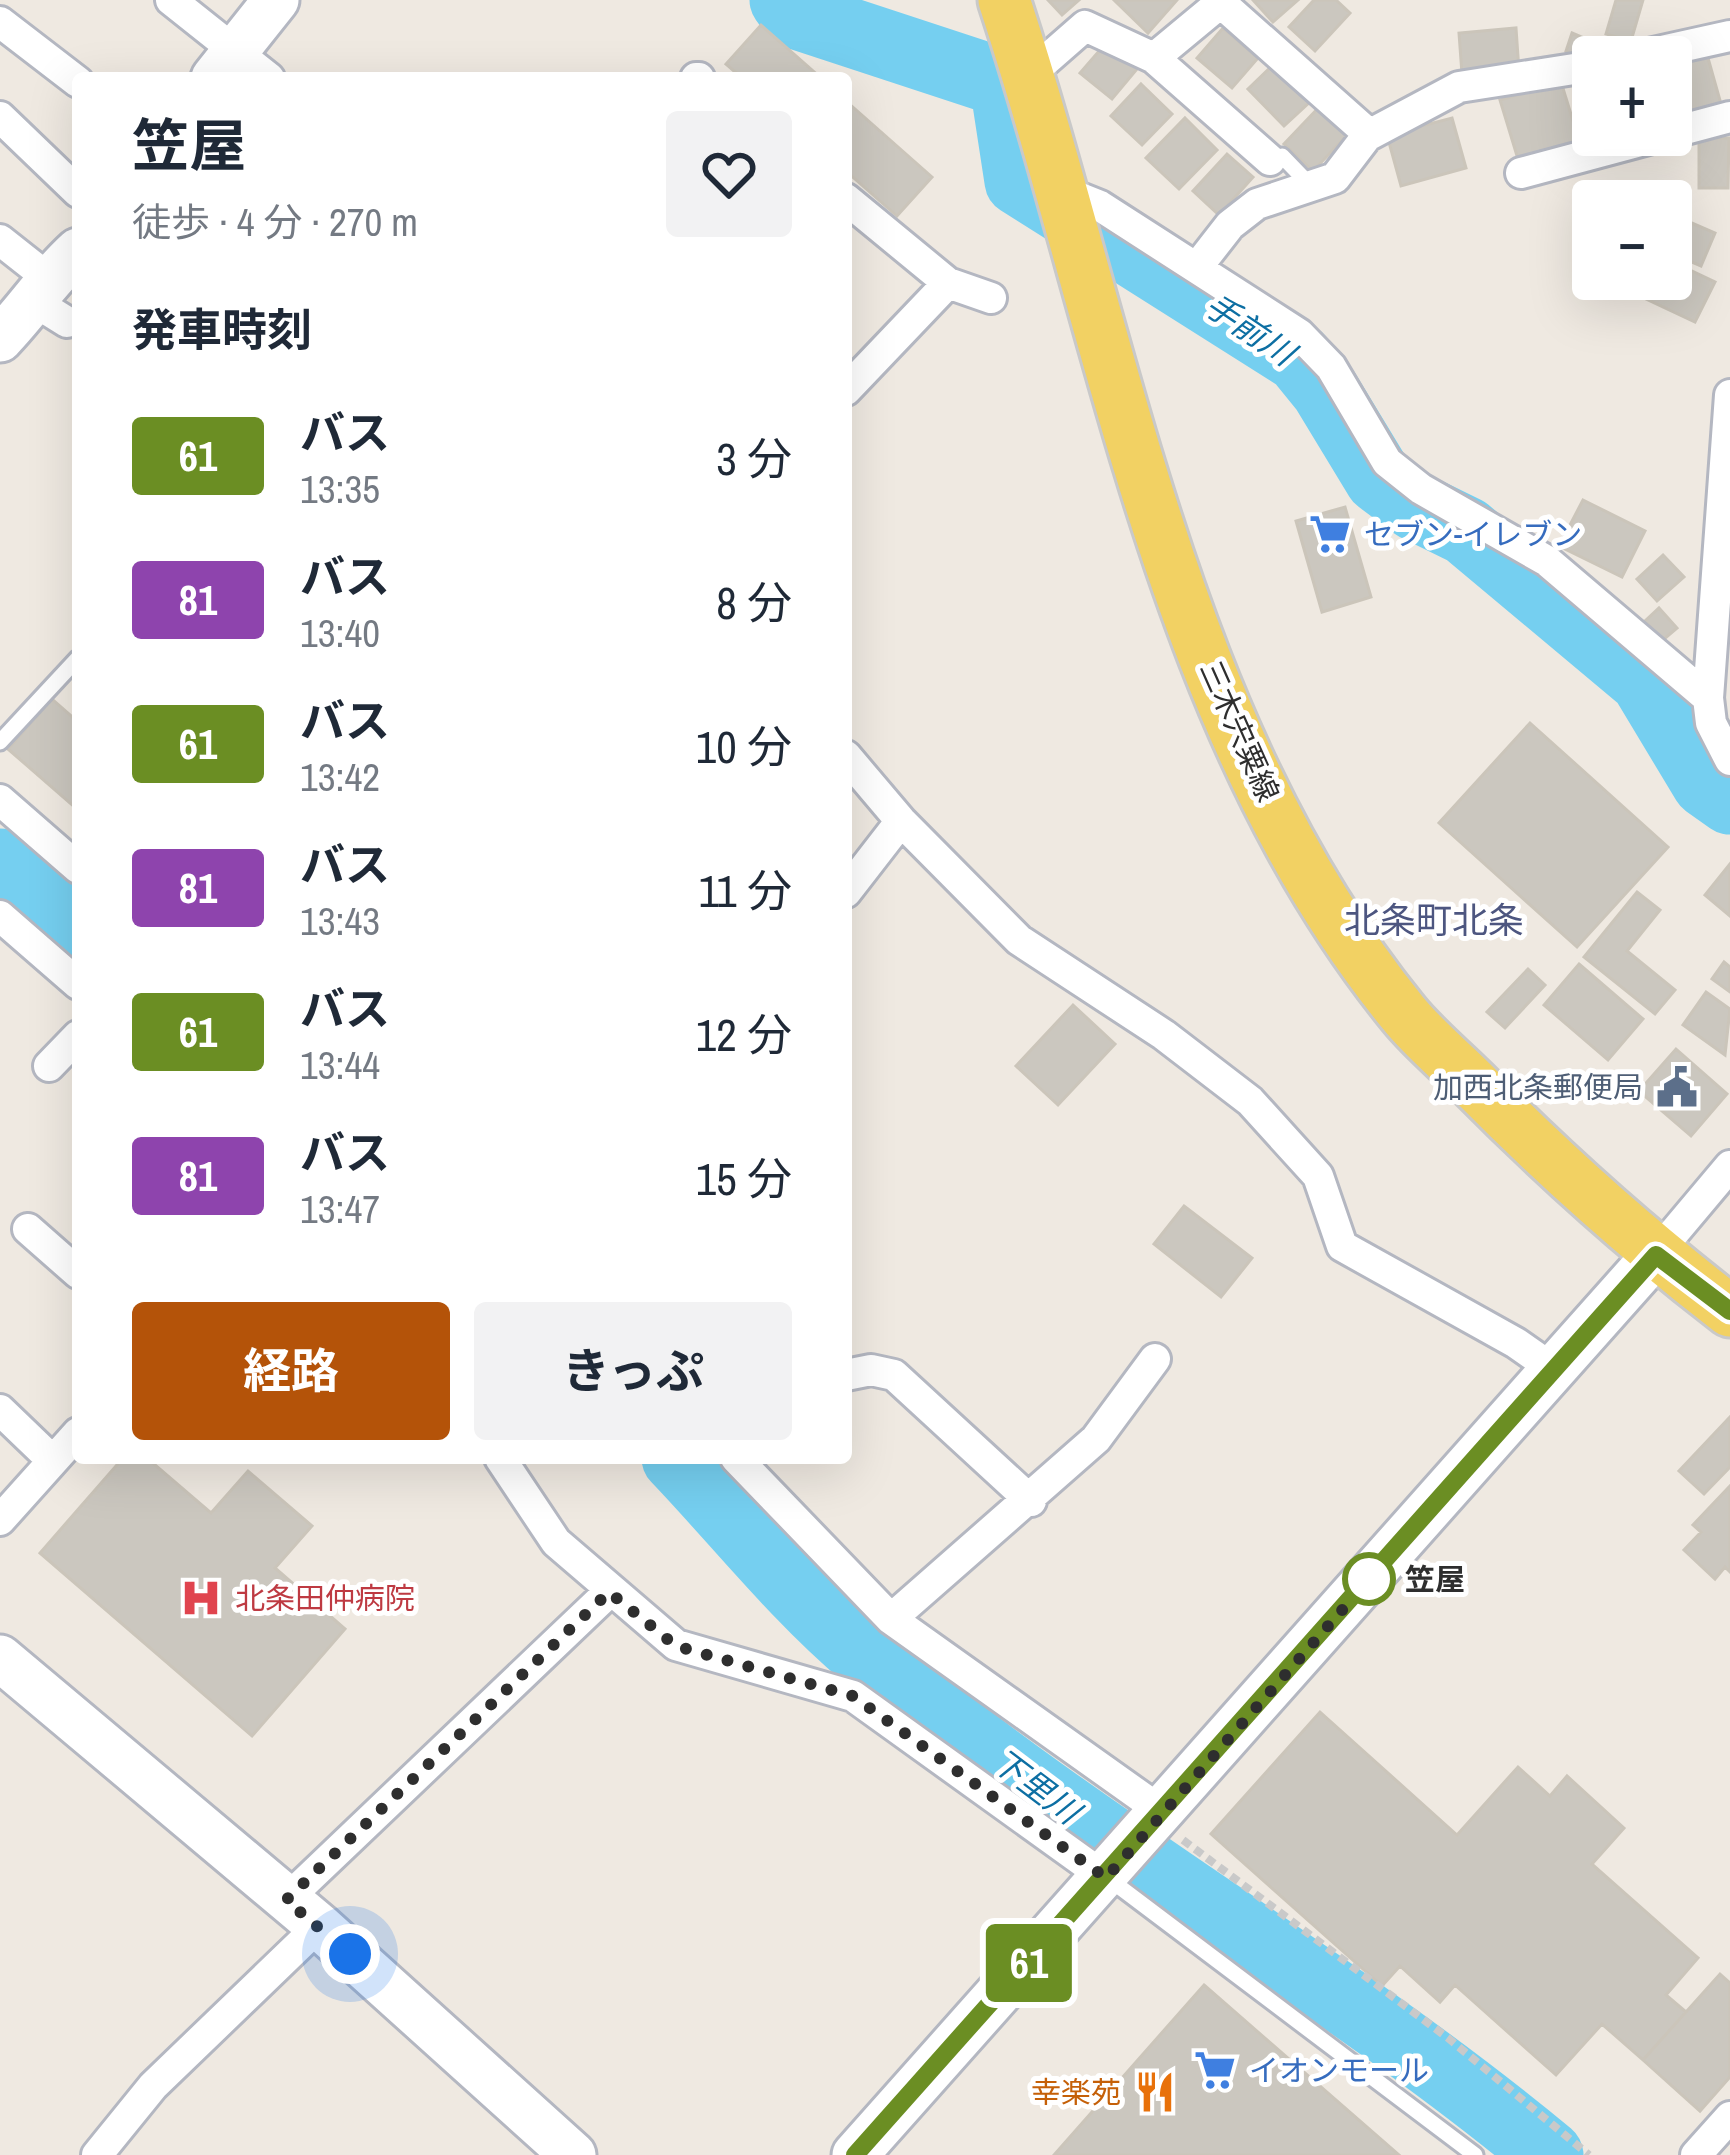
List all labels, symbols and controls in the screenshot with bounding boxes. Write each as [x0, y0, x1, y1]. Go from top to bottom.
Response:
map controls [1572, 36, 1692, 300]
button: + [1572, 36, 1692, 156]
text: 笠屋 [132, 107, 246, 184]
button: heart [666, 111, 792, 237]
button: − [1572, 180, 1692, 300]
text: 徒歩 · 4 分 · 270 m [132, 196, 418, 248]
water label: 手前川 [1197, 283, 1306, 377]
text: 発車時刻 [132, 299, 312, 360]
text: バス [300, 402, 390, 463]
text: 61 [179, 428, 217, 484]
text: 3 分 [716, 428, 792, 489]
text: 13:35 [300, 463, 380, 515]
supermarket icon: セブン-イレブン [1307, 511, 1353, 557]
place label: セブン-イレブン [1364, 514, 1582, 554]
text: バス [300, 546, 390, 607]
text: 81 [179, 572, 217, 628]
text: 8 分 [716, 572, 792, 633]
text: 13:40 [300, 607, 380, 659]
street label: 三木宍粟線 [1191, 654, 1289, 808]
text: バス [300, 690, 390, 751]
text: 61 [179, 716, 217, 772]
text: 10 分 [696, 716, 792, 777]
text: 13:42 [300, 751, 380, 803]
text: バス [300, 834, 390, 895]
text: 81 [179, 860, 217, 916]
text: 11 分 [698, 860, 792, 921]
text: 13:43 [300, 895, 380, 947]
district label: 北条町北条 [1344, 896, 1524, 944]
text: バス [300, 978, 390, 1039]
text: 61 [179, 1004, 217, 1060]
text: 12 分 [696, 1004, 792, 1065]
text: 13:44 [300, 1039, 380, 1091]
public building icon: 加西北条郵便局 [1654, 1064, 1700, 1110]
place label: 加西北条郵便局 [1433, 1067, 1643, 1107]
text: バス [300, 1122, 390, 1183]
text: 81 [179, 1148, 217, 1204]
text: 15 分 [696, 1148, 792, 1209]
text: 13:47 [300, 1183, 380, 1235]
button: 経路 [132, 1302, 450, 1440]
button: きっぷ [474, 1302, 792, 1440]
marker: 笠屋 [1344, 1554, 1394, 1604]
place label: 笠屋 [1405, 1559, 1465, 1599]
hospital icon: 北条田仲病院 [178, 1575, 224, 1621]
place label: 北条田仲病院 [235, 1578, 415, 1618]
water label: 下里川 [983, 1739, 1091, 1835]
your location [320, 1924, 380, 1984]
line badge: 61 [975, 1924, 1083, 2002]
text: 61 [1010, 1935, 1048, 1991]
supermarket icon: イオンモール [1192, 2047, 1238, 2093]
place label: イオンモール [1249, 2050, 1429, 2090]
restaurant icon: 幸楽苑 [1132, 2069, 1178, 2115]
place label: 幸楽苑 [1031, 2072, 1121, 2112]

